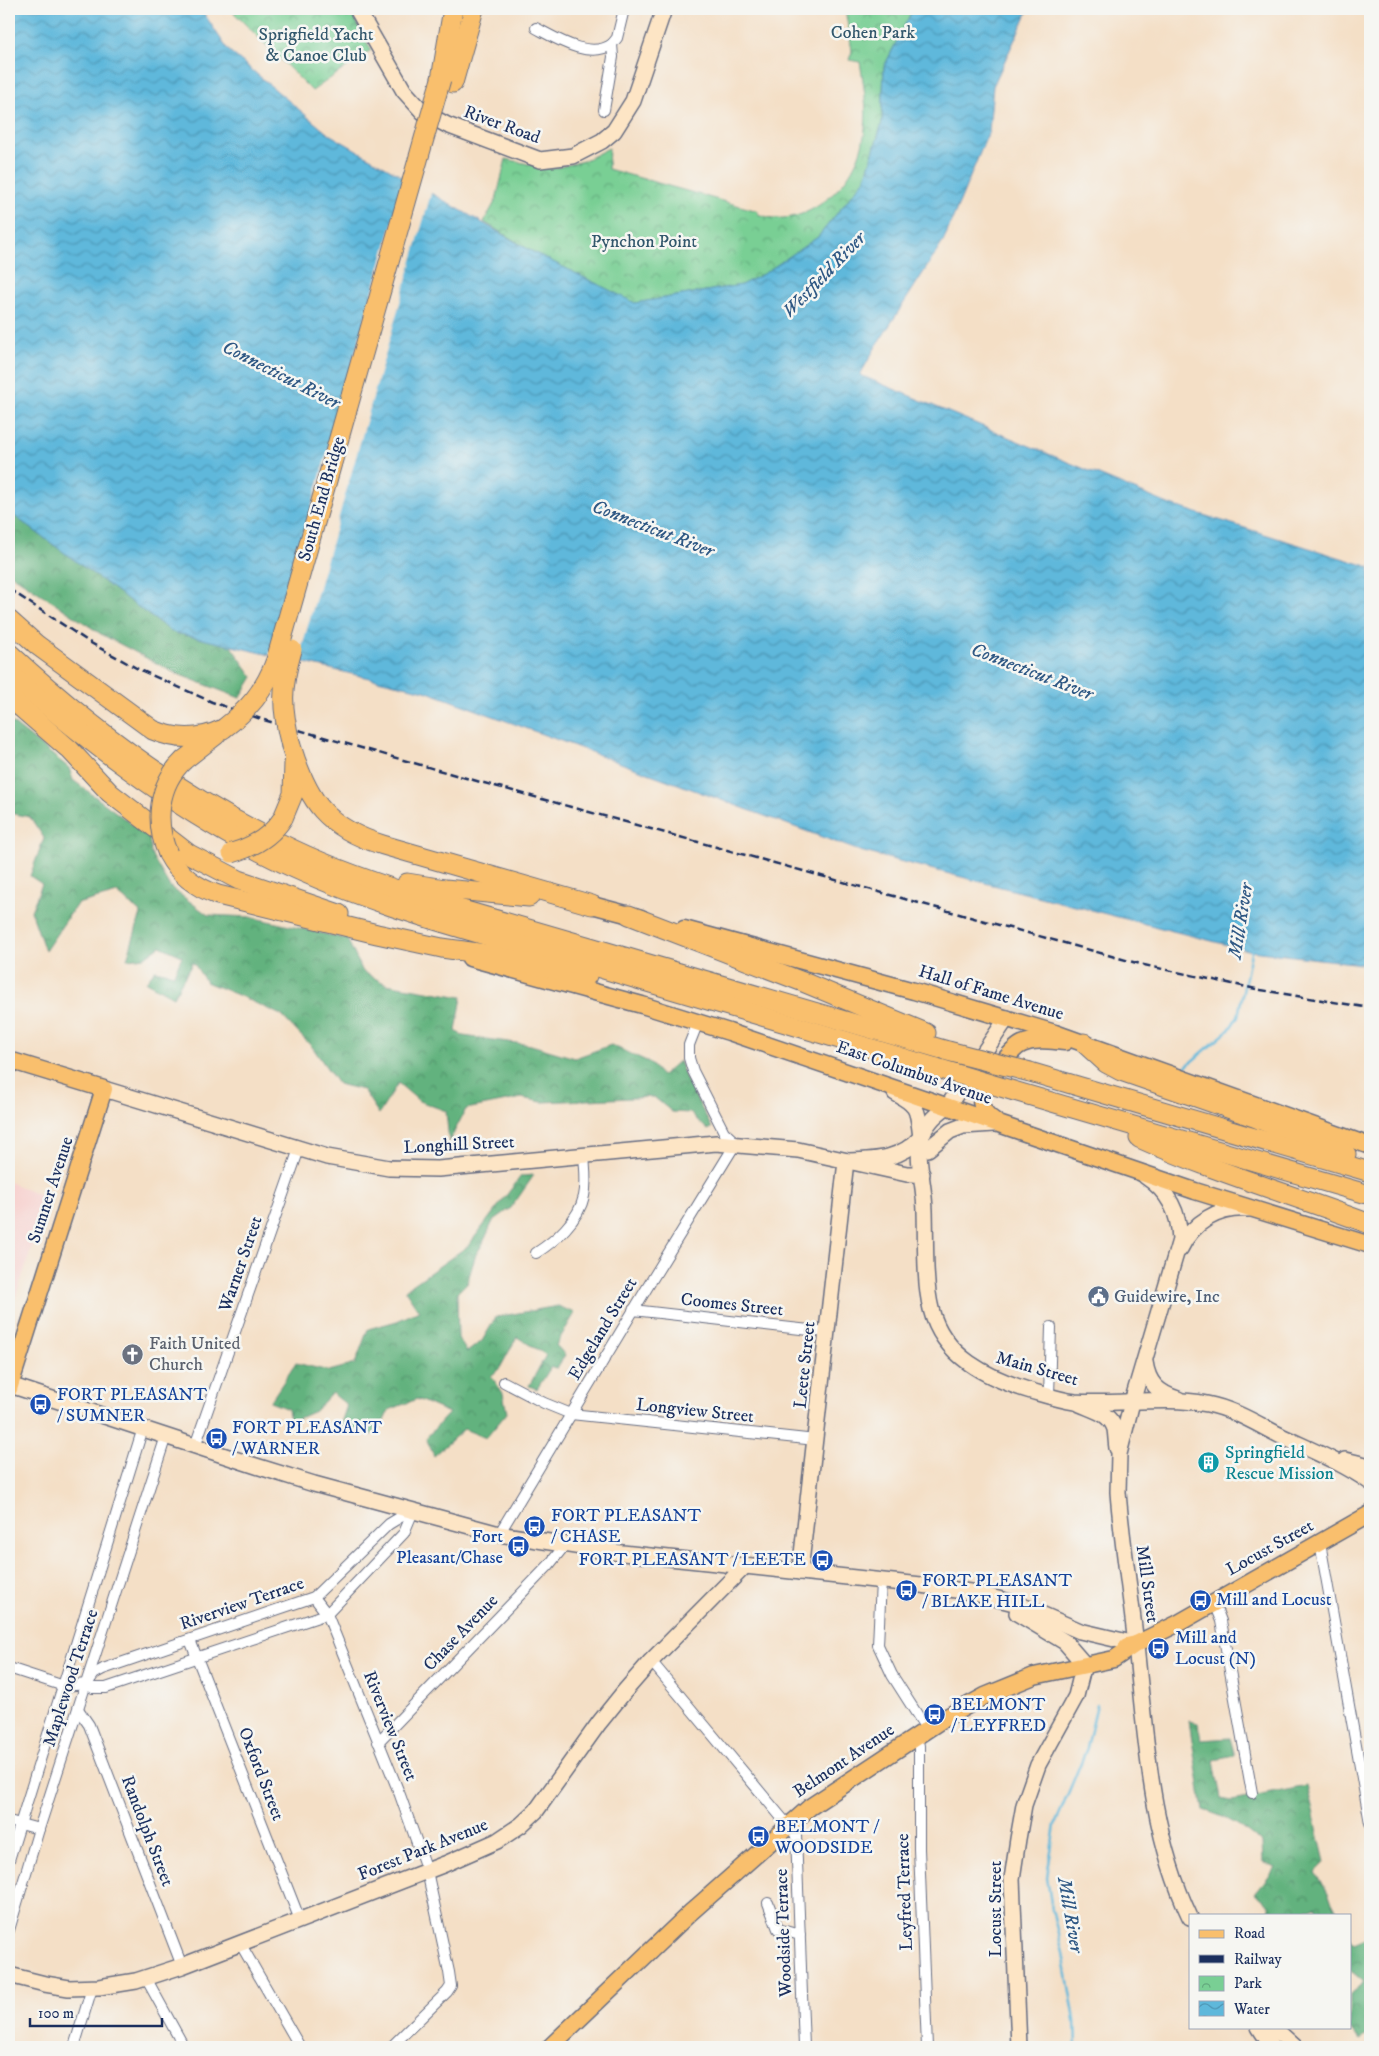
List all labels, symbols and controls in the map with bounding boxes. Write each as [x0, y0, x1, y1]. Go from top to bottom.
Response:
park label: Cohen Park [831, 22, 915, 44]
park label: Sprigfield Yacht & Canoe Club [258, 24, 374, 67]
street label: River Road [461, 101, 543, 149]
water label: Westfield River [777, 226, 872, 323]
park label: Pynchon Point [591, 231, 697, 253]
water label: Connecticut River [218, 335, 346, 416]
street label: South End Bridge [294, 434, 350, 564]
water label: Connecticut River [589, 495, 719, 564]
water label: Connecticut River [968, 638, 1098, 707]
water label: Mill River [1223, 879, 1259, 962]
street label: Hall of Fame Avenue [916, 960, 1066, 1026]
street label: East Columbus Avenue [833, 1036, 995, 1110]
street label: Longhill Street [403, 1131, 515, 1159]
street label: Sumner Avenue [23, 1134, 79, 1246]
street label: Warner Street [214, 1213, 268, 1316]
street label: Edgeland Street [564, 1274, 642, 1384]
public building icon: Guidewire, Inc [1086, 1285, 1110, 1309]
place label: Guidewire, Inc [1114, 1286, 1220, 1308]
street label: Coomes Street [680, 1289, 785, 1321]
street label: Leete Street [789, 1320, 821, 1410]
place label: Faith United Church [149, 1333, 240, 1376]
church icon: Faith United Church [121, 1342, 145, 1366]
street label: Main Street [993, 1347, 1081, 1391]
place label: FORT PLEASANT / SUMNER [57, 1384, 207, 1427]
bus stop icon: FORT PLEASANT / SUMNER [29, 1393, 53, 1417]
street label: Longview Street [635, 1394, 755, 1428]
place label: FORT PLEASANT / WARNER [232, 1417, 382, 1460]
bus stop icon: FORT PLEASANT / WARNER [204, 1426, 228, 1450]
place label: Springfield Rescue Mission [1225, 1442, 1335, 1485]
building icon: Springfield Rescue Mission [1197, 1451, 1221, 1475]
place label: FORT PLEASANT / CHASE [551, 1505, 701, 1548]
bus stop icon: FORT PLEASANT / CHASE [523, 1514, 547, 1538]
street label: Locust Street [1223, 1515, 1318, 1581]
place label: Fort Pleasant/Chase [396, 1526, 503, 1569]
bus stop icon: Fort Pleasant/Chase [507, 1535, 531, 1559]
street label: Mill Street [1131, 1544, 1163, 1625]
bus stop icon: FORT PLEASANT / LEETE [810, 1548, 834, 1572]
place label: FORT PLEASANT / LEETE [579, 1549, 806, 1571]
place label: FORT PLEASANT / BLAKE HILL [922, 1570, 1072, 1613]
street label: Riverview Terrace [177, 1572, 307, 1636]
bus stop icon: FORT PLEASANT / BLAKE HILL [894, 1579, 918, 1603]
bus stop icon: Mill and Locust [1188, 1588, 1212, 1612]
place label: Mill and Locust [1216, 1589, 1332, 1611]
street label: Chase Avenue [419, 1590, 503, 1676]
street label: Maplewood Terrace [38, 1607, 104, 1749]
place label: Mill and Locust (N) [1175, 1627, 1256, 1670]
bus stop icon: Mill and Locust (N) [1147, 1636, 1171, 1660]
street label: Riverview Street [358, 1668, 422, 1784]
place label: BELMONT / LEYFRED [951, 1694, 1046, 1737]
bus stop icon: BELMONT / LEYFRED [923, 1703, 947, 1727]
street label: Belmont Avenue [789, 1719, 899, 1803]
street label: Oxford Street [233, 1724, 289, 1824]
street label: Randolph Street [116, 1773, 178, 1890]
street label: Forest Park Avenue [355, 1814, 491, 1886]
place label: BELMONT / WOODSIDE [774, 1816, 880, 1859]
bus stop icon: BELMONT / WOODSIDE [747, 1825, 771, 1849]
street label: Leyfred Terrace [892, 1833, 918, 1951]
street label: Locust Street [985, 1861, 1007, 1957]
street label: Woodside Terrace [771, 1868, 797, 1999]
water label: Mill River [1052, 1874, 1088, 1957]
legend [1189, 1914, 1352, 2028]
text: Road [1234, 1924, 1266, 1943]
text: Railway [1234, 1950, 1282, 1969]
text: Park [1234, 1974, 1263, 1993]
scale bar [30, 1996, 162, 2028]
text: Water [1233, 2000, 1270, 2019]
text: 100 m [38, 2004, 74, 2023]

